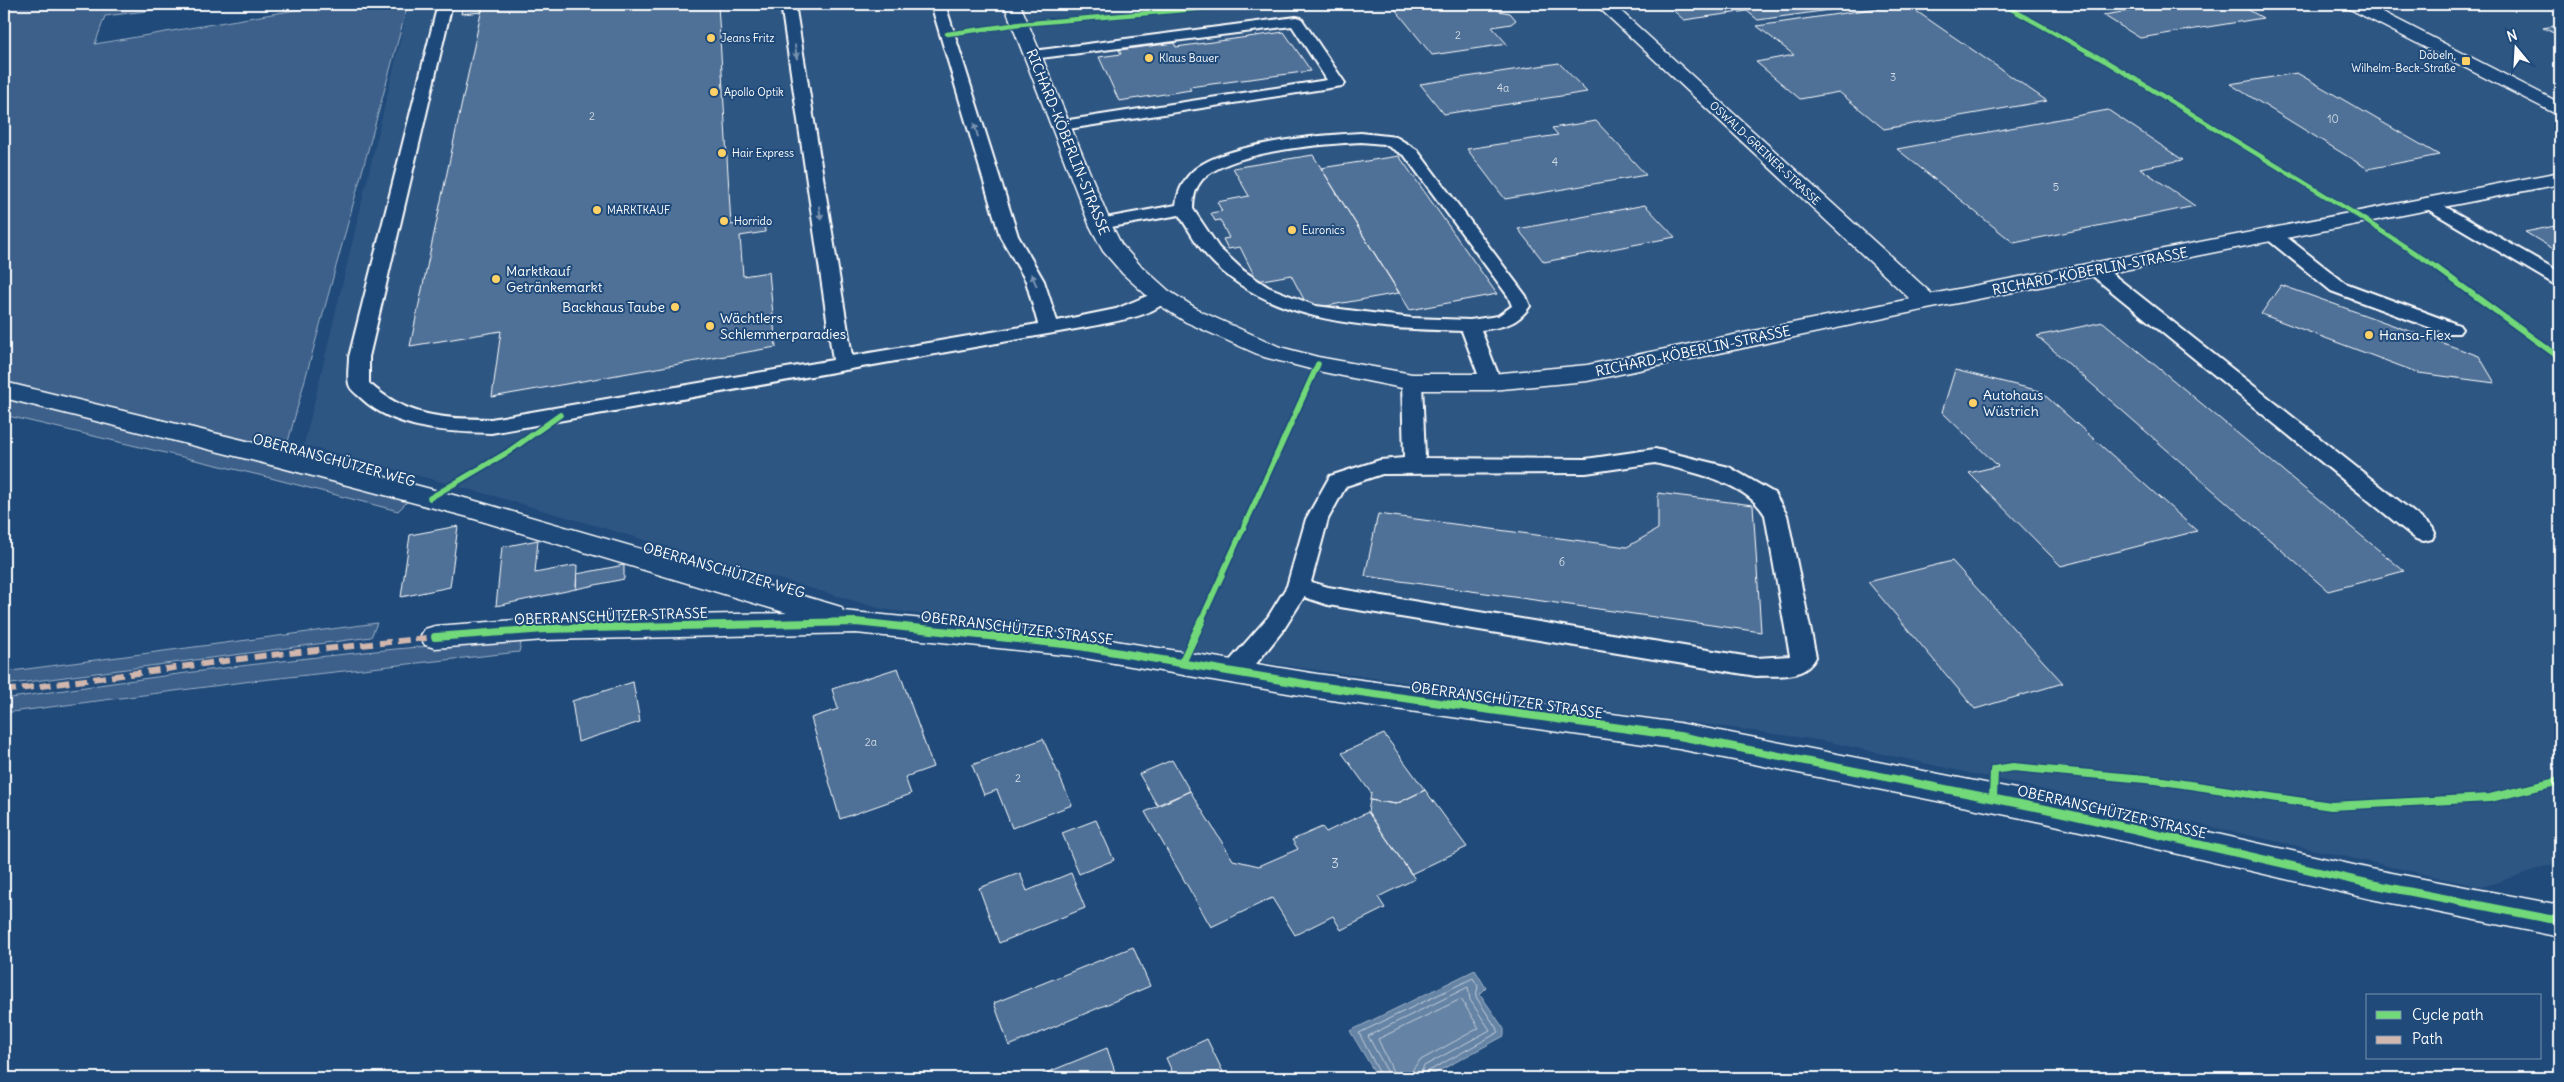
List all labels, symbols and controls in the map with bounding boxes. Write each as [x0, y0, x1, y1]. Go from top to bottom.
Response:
north arrow [2492, 22, 2542, 72]
text: N [2505, 26, 2519, 46]
house number: 2 [1455, 28, 1461, 42]
place label: Jeans Fritz [721, 31, 774, 45]
marker: Jeans Fritz [705, 32, 717, 44]
one-way arrow [792, 44, 800, 60]
street label: RICHARD-KÖBERLIN-STRASSE [1022, 46, 1114, 238]
place label: Döbeln, Wilhelm-Beck-Straße [2351, 48, 2456, 75]
place label: Klaus Bauer [1159, 51, 1219, 65]
marker: Klaus Bauer [1143, 52, 1155, 64]
marker: Döbeln, Wilhelm-Beck-Straße [2460, 55, 2472, 67]
house number: 3 [1890, 70, 1896, 84]
house number: 4a [1497, 81, 1509, 95]
place label: Apollo Optik [724, 85, 784, 99]
marker: Apollo Optik [708, 86, 720, 98]
street label: OSWALD-GREINER-STRASSE [1707, 98, 1823, 208]
house number: 2 [589, 109, 595, 123]
house number: 10 [2327, 112, 2339, 126]
one-way arrow [972, 122, 980, 137]
place label: Hair Express [732, 146, 794, 160]
marker: Hair Express [716, 147, 728, 159]
house number: 4 [1552, 155, 1558, 169]
house number: 5 [2053, 180, 2059, 194]
place label: MARKTKAUF [607, 203, 670, 217]
marker: MARKTKAUF [591, 204, 603, 216]
one-way arrow [816, 205, 824, 221]
place label: Horrido [734, 214, 772, 228]
marker: Horrido [718, 215, 730, 227]
place label: Euronics [1302, 223, 1345, 237]
marker: Euronics [1286, 224, 1298, 236]
street label: RICHARD-KÖBERLIN-STRASSE [1991, 243, 2189, 299]
place label: Marktkauf Getränkemarkt [506, 262, 603, 296]
marker: Marktkauf Getränkemarkt [490, 273, 502, 285]
one-way arrow [1030, 273, 1038, 288]
place label: Backhaus Taube [562, 298, 665, 316]
marker: Backhaus Taube [669, 301, 681, 313]
place label: Wächtlers Schlemmerparadies [720, 309, 846, 343]
marker: Wächtlers Schlemmerparadies [704, 320, 716, 332]
street label: RICHARD-KÖBERLIN-STRASSE [1594, 322, 1792, 380]
place label: Hansa-Flex [2379, 326, 2451, 344]
marker: Hansa-Flex [2363, 329, 2375, 341]
place label: Autohaus Wüstrich [1983, 386, 2043, 420]
marker: Autohaus Wüstrich [1967, 397, 1979, 409]
street label: OBERRANSCHÜTZER WEG [251, 430, 417, 490]
street label: OBERRANSCHÜTZER WEG [641, 538, 807, 602]
house number: 6 [1559, 555, 1565, 569]
street label: OBERRANSCHÜTZER STRASSE [514, 604, 708, 628]
street label: OBERRANSCHÜTZER STRASSE [920, 607, 1114, 649]
street label: OBERRANSCHÜTZER STRASSE [1410, 678, 1604, 722]
house number: 2a [865, 735, 877, 749]
house number: 2 [1015, 771, 1021, 785]
street label: OBERRANSCHÜTZER STRASSE [2016, 781, 2208, 843]
house number: 3 [1331, 854, 1339, 872]
legend [2366, 994, 2542, 1060]
text: Cycle path [2412, 1005, 2484, 1024]
text: Path [2412, 1029, 2443, 1048]

